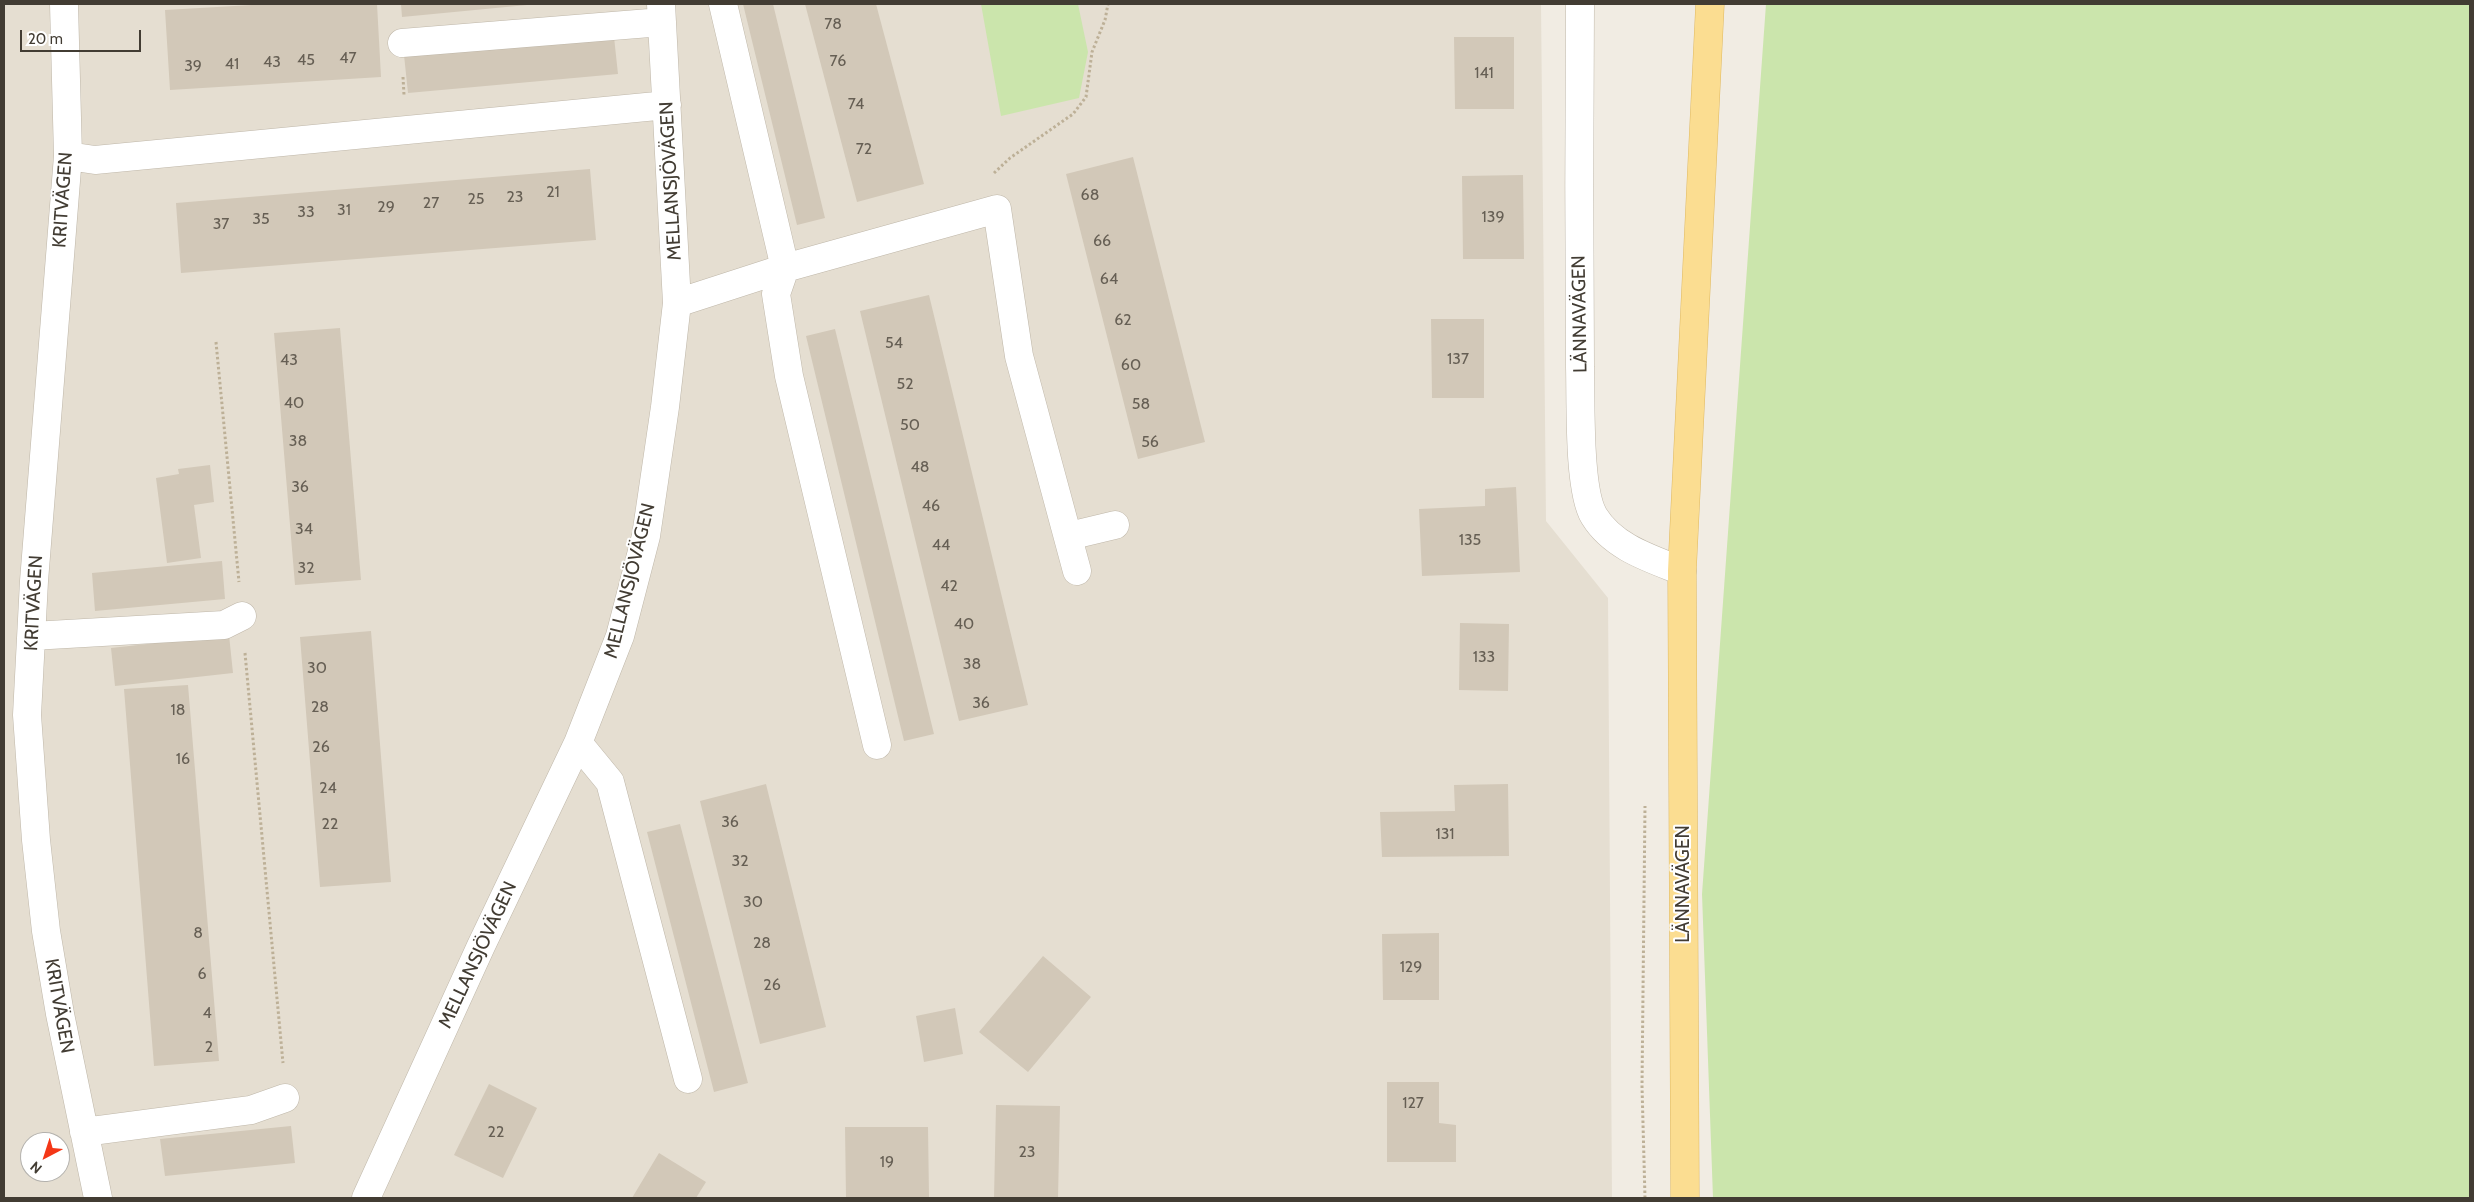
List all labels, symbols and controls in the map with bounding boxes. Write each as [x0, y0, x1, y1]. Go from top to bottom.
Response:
house number: 78 [824, 14, 842, 34]
scale bar [22, 20, 144, 52]
text: 20 m [28, 30, 63, 48]
house number: 47 [339, 48, 357, 68]
house number: 45 [297, 50, 315, 70]
house number: 76 [830, 51, 846, 71]
house number: 43 [263, 52, 281, 72]
house number: 41 [225, 54, 239, 74]
house number: 39 [184, 56, 202, 76]
house number: 141 [1474, 63, 1494, 83]
house number: 74 [848, 94, 864, 114]
street label: MELLANSJÖVÄGEN [655, 101, 687, 261]
house number: 72 [856, 139, 872, 159]
street label: KRITVÄGEN [48, 151, 78, 249]
house number: 21 [546, 182, 560, 202]
house number: 68 [1081, 185, 1099, 205]
house number: 23 [506, 187, 524, 207]
house number: 25 [467, 189, 485, 209]
house number: 27 [423, 193, 439, 213]
house number: 29 [377, 197, 395, 217]
house number: 31 [337, 200, 351, 220]
house number: 33 [297, 202, 315, 222]
house number: 139 [1482, 207, 1504, 227]
house number: 35 [252, 209, 270, 229]
house number: 37 [213, 214, 229, 234]
house number: 66 [1093, 231, 1111, 251]
street label: LÄNNAVÄGEN [1568, 255, 1592, 373]
house number: 64 [1100, 269, 1118, 289]
house number: 62 [1114, 310, 1132, 330]
house number: 54 [885, 333, 903, 353]
house number: 137 [1447, 349, 1469, 369]
house number: 43 [280, 350, 298, 370]
house number: 60 [1121, 355, 1141, 375]
house number: 52 [896, 374, 914, 394]
house number: 40 [284, 393, 304, 413]
house number: 58 [1132, 394, 1150, 414]
house number: 50 [900, 415, 920, 435]
house number: 38 [289, 431, 307, 451]
house number: 56 [1141, 432, 1159, 452]
house number: 48 [911, 457, 929, 477]
house number: 36 [291, 477, 309, 497]
house number: 46 [922, 496, 940, 516]
street label: MELLANSJÖVÄGEN [600, 501, 660, 661]
house number: 34 [295, 519, 313, 539]
house number: 135 [1459, 530, 1481, 550]
house number: 44 [932, 535, 950, 555]
street label: KRITVÄGEN [20, 554, 48, 652]
house number: 32 [297, 558, 315, 578]
house number: 42 [940, 576, 958, 596]
house number: 40 [954, 614, 974, 634]
house number: 133 [1473, 647, 1495, 667]
house number: 38 [963, 654, 981, 674]
house number: 30 [307, 658, 327, 678]
house number: 36 [972, 693, 990, 713]
house number: 28 [311, 697, 329, 717]
house number: 18 [171, 700, 185, 720]
house number: 26 [312, 737, 330, 757]
house number: 16 [176, 749, 190, 769]
house number: 24 [319, 778, 337, 798]
house number: 36 [721, 812, 739, 832]
house number: 22 [322, 814, 338, 834]
house number: 131 [1435, 824, 1455, 844]
street label: LÄNNAVÄGEN [1672, 825, 1694, 943]
house number: 32 [731, 851, 749, 871]
street label: MELLANSJÖVÄGEN [434, 878, 522, 1032]
house number: 30 [743, 892, 763, 912]
house number: 8 [193, 923, 203, 943]
house number: 28 [753, 933, 771, 953]
street label: KRITVÄGEN [39, 957, 79, 1055]
house number: 129 [1400, 957, 1422, 977]
house number: 6 [197, 964, 207, 984]
house number: 26 [763, 975, 781, 995]
house number: 4 [202, 1003, 212, 1023]
house number: 2 [205, 1037, 213, 1057]
house number: 127 [1402, 1093, 1424, 1113]
house number: 22 [488, 1122, 504, 1142]
north arrow [20, 1132, 70, 1182]
house number: 23 [1018, 1142, 1036, 1162]
house number: 19 [880, 1152, 894, 1172]
text: N [26, 1158, 46, 1178]

